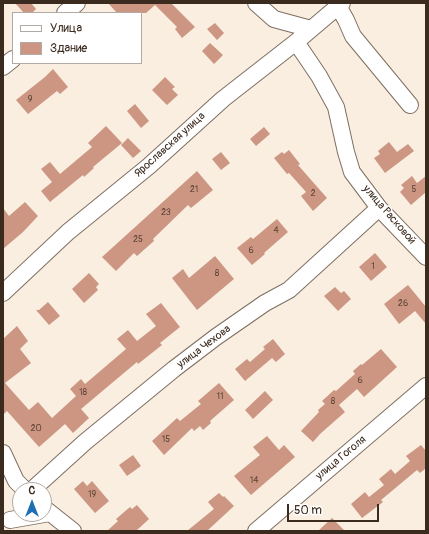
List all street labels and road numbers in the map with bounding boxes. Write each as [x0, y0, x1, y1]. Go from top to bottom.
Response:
street label: Ярославская улица [132, 110, 208, 180]
street label: улица Расковой [360, 183, 418, 247]
street label: улица Чехова [175, 323, 233, 371]
street label: улица Гоголя [313, 433, 369, 483]

